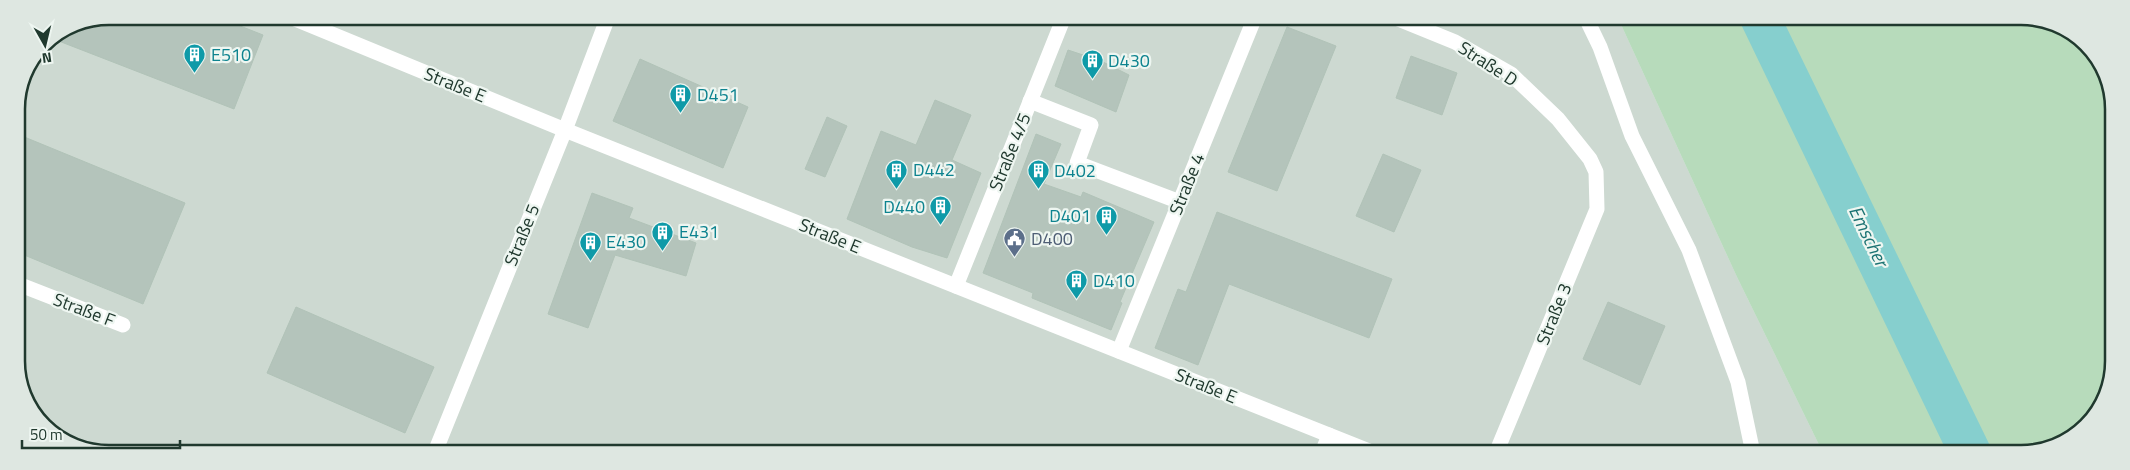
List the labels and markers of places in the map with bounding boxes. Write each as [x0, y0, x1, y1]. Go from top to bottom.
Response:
place label: E510 [211, 41, 251, 68]
building icon: E510 [183, 43, 207, 74]
place label: D430 [1108, 47, 1150, 74]
building icon: D430 [1080, 49, 1104, 80]
place label: D451 [697, 81, 739, 108]
building icon: D451 [669, 83, 693, 114]
place label: D442 [913, 156, 955, 183]
place label: D402 [1054, 157, 1096, 184]
building icon: D442 [885, 158, 909, 189]
building icon: D402 [1026, 159, 1050, 190]
place label: D440 [883, 193, 925, 220]
building icon: D440 [929, 195, 953, 226]
place label: D401 [1049, 202, 1091, 229]
building icon: D401 [1095, 204, 1119, 235]
place label: E431 [679, 218, 719, 245]
building icon: E431 [651, 220, 675, 251]
place label: D400 [1031, 225, 1073, 252]
public building icon: D400 [1003, 227, 1027, 258]
place label: E430 [606, 228, 646, 255]
building icon: E430 [578, 230, 602, 261]
place label: D410 [1093, 267, 1135, 294]
building icon: D410 [1065, 269, 1089, 300]

